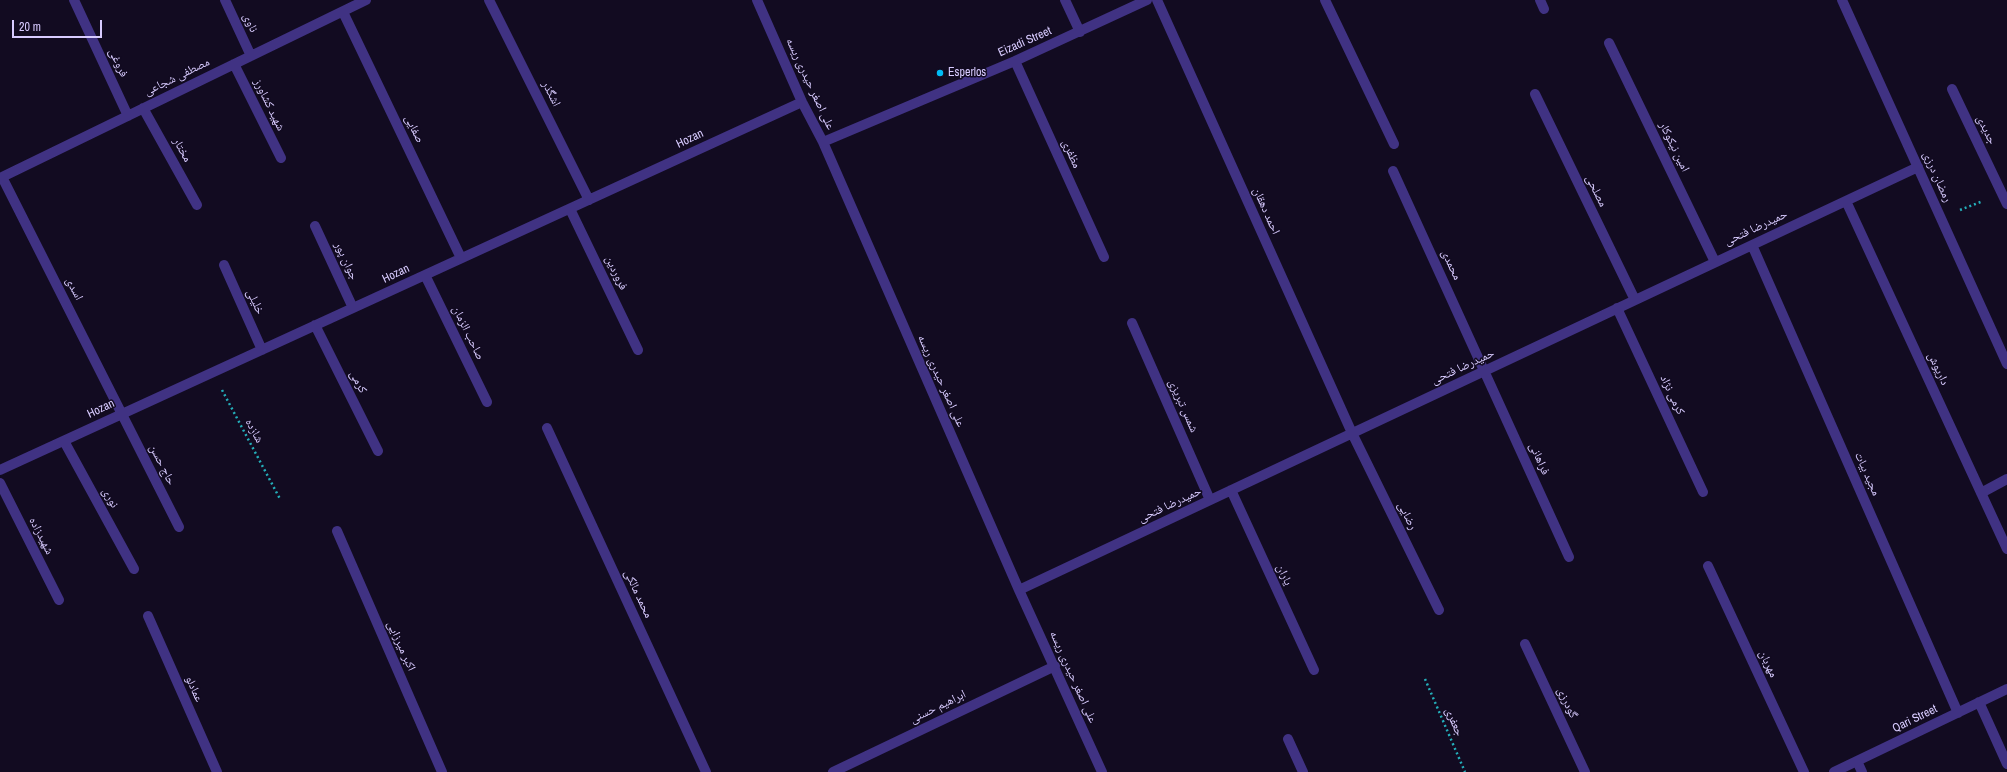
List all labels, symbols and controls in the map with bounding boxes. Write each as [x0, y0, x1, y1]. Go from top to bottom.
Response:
street label: ناوی [239, 11, 261, 35]
scale bar [14, 12, 104, 38]
text: 20 m [19, 19, 41, 35]
street label: Eizadi Street [996, 24, 1054, 60]
street label: علی اصغر حیدری ریسه [782, 36, 838, 132]
street label: فروغی [105, 46, 131, 80]
street label: مصطفی شجاعی [142, 55, 212, 99]
place label: Esperlos [948, 66, 986, 80]
marker: Esperlos [935, 68, 945, 78]
street label: شهید کشاورز [250, 77, 288, 133]
street label: اشگذر [539, 79, 563, 109]
street label: صفایی [401, 113, 427, 145]
street label: جدیدی [1973, 113, 1999, 147]
street label: امین نیکوکار [1656, 120, 1692, 174]
street label: Hozan [674, 126, 706, 152]
street label: مختار [170, 135, 194, 165]
street label: مظفری [1058, 137, 1084, 171]
street label: رمضان درزی [1919, 149, 1955, 205]
street label: مصلحی [1582, 173, 1610, 209]
street label: احمد دهقان [1249, 185, 1283, 237]
street label: حمیدرضا فتحی [1722, 207, 1790, 249]
street label: جوان پور [331, 240, 361, 282]
street label: محمدی [1438, 248, 1464, 282]
street label: فروردین [602, 254, 630, 292]
street label: Hozan [380, 261, 412, 287]
street label: اسدی [62, 275, 86, 303]
street label: خلیلی [243, 287, 267, 317]
street label: صاحب الزمان [449, 304, 487, 362]
street label: علی اصغر حیدری ریسه [914, 333, 968, 429]
street label: حمیدرضا فتحی [1429, 346, 1497, 388]
street label: داریوش [1924, 350, 1952, 388]
street label: کرمی [346, 368, 370, 396]
street label: کرمی نژاد [1657, 373, 1687, 417]
street label: شمس تبریزی [1165, 377, 1201, 435]
street label: Hozan [85, 396, 117, 422]
street label: شازده [242, 416, 266, 446]
street label: فراهانی [1526, 441, 1552, 477]
street label: حاج حسن [146, 442, 178, 488]
street label: مجید بیات [1851, 450, 1883, 498]
street label: حمیدرضا فتحی [1136, 484, 1204, 526]
street label: نوری [99, 485, 121, 511]
street label: رضایی [1394, 500, 1420, 532]
street label: شهیدزاده [26, 515, 56, 557]
street label: یاران [1273, 562, 1295, 588]
street label: محمد مالکی [621, 568, 655, 620]
street label: اکبر میرزایی [384, 619, 418, 673]
street label: علی اصغر حیدری ریسه [1046, 629, 1100, 725]
street label: مهربان [1756, 648, 1780, 680]
street label: عمادلو [182, 674, 206, 704]
street label: گودرزی [1554, 685, 1580, 721]
street label: ابراهیم حسنی [908, 687, 968, 727]
street label: Qari Street [1890, 702, 1940, 736]
street label: جعفری [1442, 706, 1466, 738]

